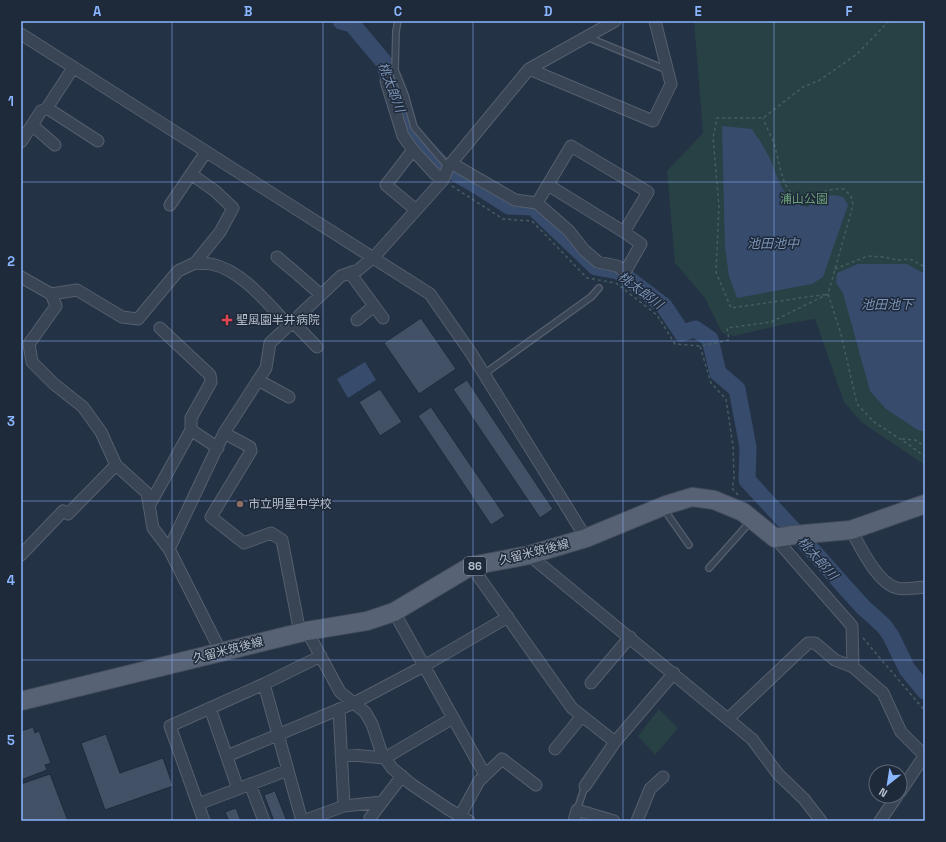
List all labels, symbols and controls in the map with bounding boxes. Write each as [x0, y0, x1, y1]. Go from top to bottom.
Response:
text: A [93, 3, 102, 20]
text: B [244, 3, 253, 20]
text: C [394, 3, 402, 20]
text: D [544, 3, 553, 20]
text: E [694, 3, 702, 20]
text: F [846, 3, 853, 20]
water label: 桃太郎川 [374, 60, 410, 116]
text: 1 [8, 93, 14, 110]
park label: 浦山公園 [780, 191, 828, 207]
water label: 池田池中 [747, 235, 800, 252]
text: 2 [7, 253, 15, 270]
water label: 桃太郎川 [615, 268, 668, 314]
water label: 池田池下 [861, 296, 915, 313]
place label: 聖風園半井病院 [236, 312, 320, 328]
marker: 聖風園半井病院 [221, 314, 233, 326]
text: 3 [7, 413, 15, 430]
place label: 市立明星中学校 [248, 496, 332, 512]
marker: 市立明星中学校 [235, 499, 245, 509]
water label: 桃太郎川 [794, 533, 843, 585]
street label: 久留米筑後線 [497, 536, 571, 568]
road number: 86 [464, 557, 486, 575]
text: 4 [7, 572, 15, 589]
street label: 久留米筑後線 [191, 634, 265, 666]
text: 5 [7, 732, 15, 749]
north arrow [868, 764, 908, 804]
text: N [876, 785, 890, 801]

